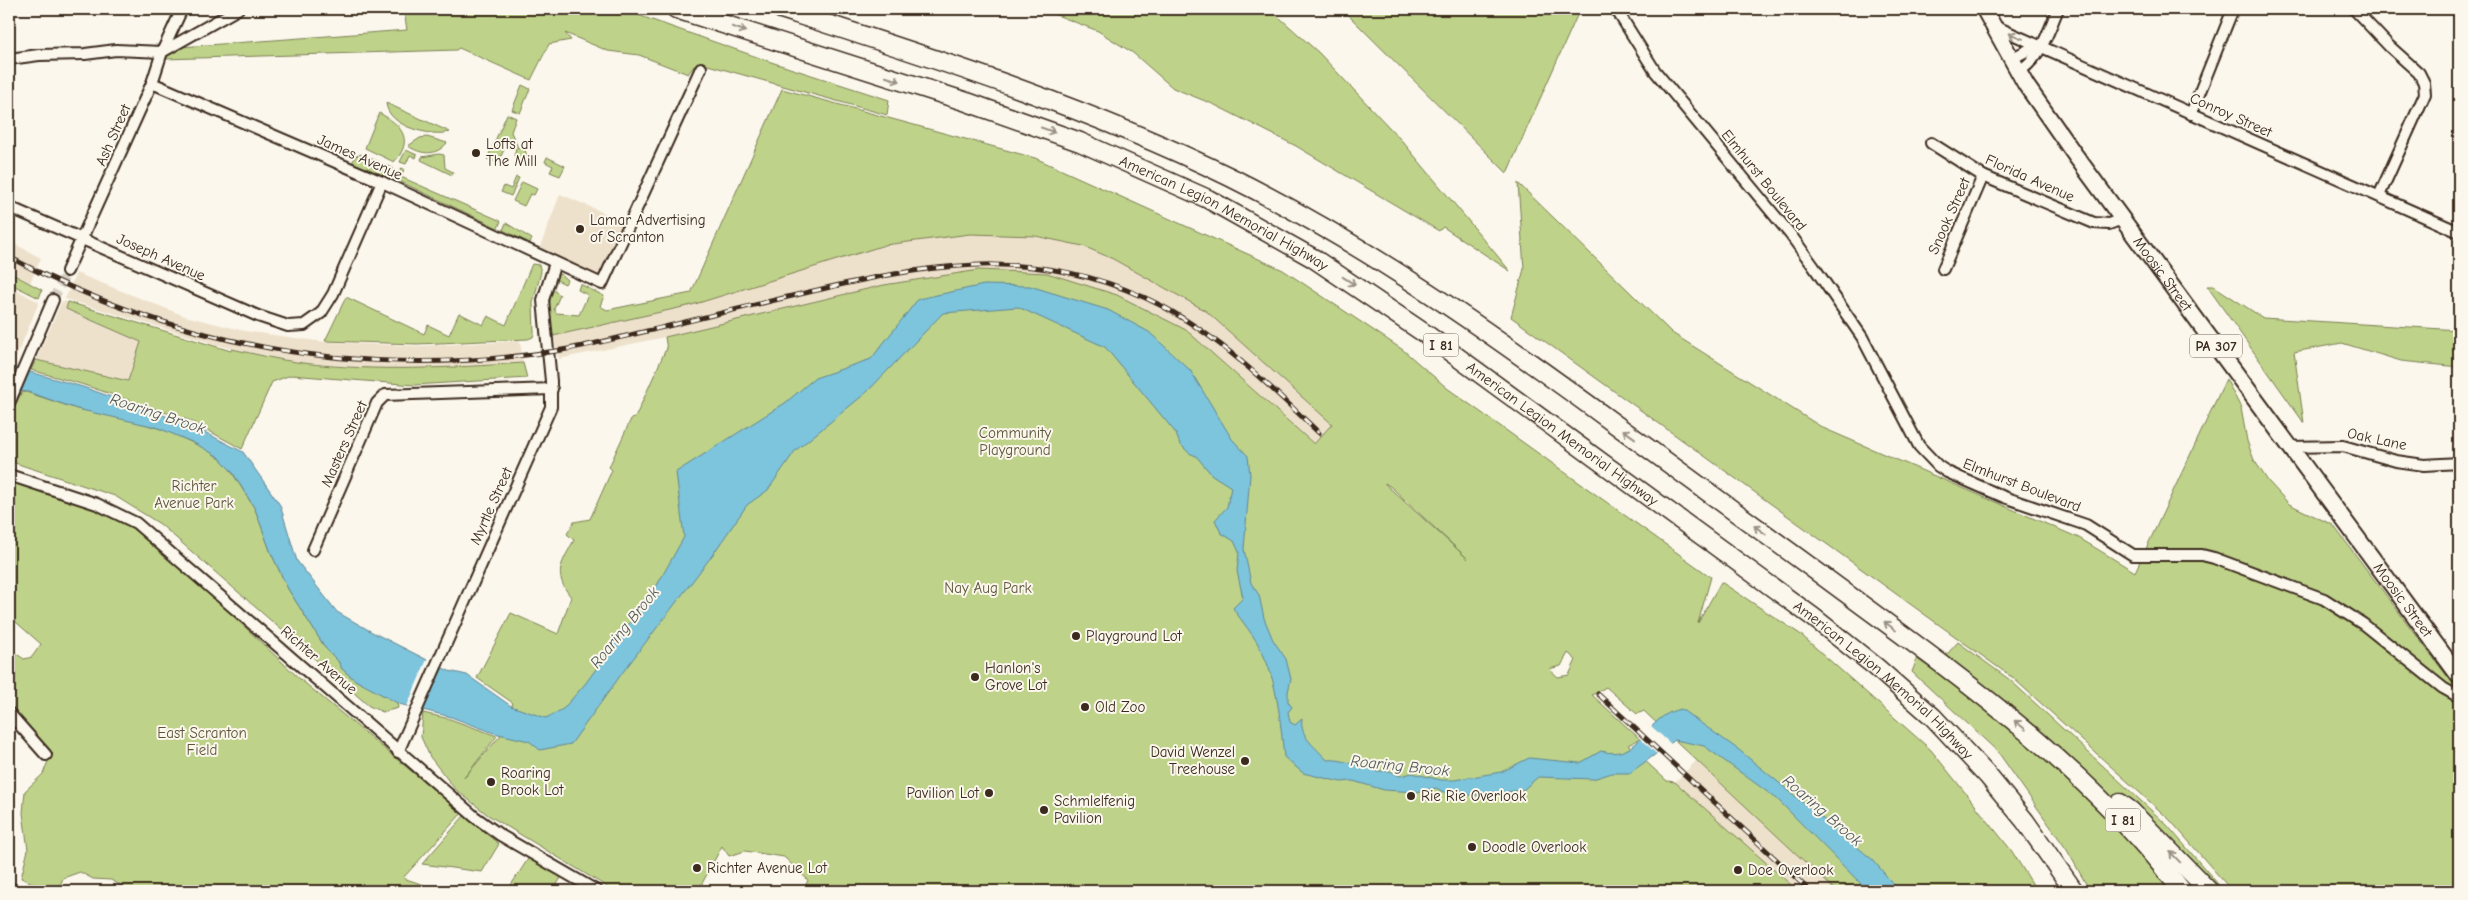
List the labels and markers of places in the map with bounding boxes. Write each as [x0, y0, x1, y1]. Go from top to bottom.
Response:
place label: Lofts at The Mill [486, 135, 537, 170]
marker: Lofts at The Mill [470, 147, 482, 159]
place label: Lamar Advertising of Scranton [590, 211, 706, 246]
marker: Lamar Advertising of Scranton [574, 223, 586, 235]
place label: Playground Lot [1086, 627, 1182, 645]
marker: Playground Lot [1070, 630, 1082, 642]
place label: Hanlon's Grove Lot [985, 659, 1048, 694]
marker: Hanlon's Grove Lot [969, 671, 981, 683]
place label: Old Zoo [1095, 698, 1146, 716]
marker: Old Zoo [1079, 701, 1091, 713]
place label: David Wenzel Treehouse [1150, 743, 1235, 778]
marker: David Wenzel Treehouse [1239, 755, 1251, 767]
place label: Roaring Brook Lot [501, 764, 564, 799]
marker: Roaring Brook Lot [485, 776, 497, 788]
place label: Pavilion Lot [907, 784, 980, 802]
marker: Pavilion Lot [983, 787, 995, 799]
place label: Rie Rie Overlook [1421, 787, 1527, 805]
marker: Rie Rie Overlook [1405, 790, 1417, 802]
place label: Schmlelfenig Pavilion [1054, 792, 1135, 827]
marker: Schmlelfenig Pavilion [1038, 804, 1050, 816]
place label: Doodle Overlook [1482, 838, 1587, 856]
marker: Doodle Overlook [1466, 841, 1478, 853]
place label: Richter Avenue Lot [707, 859, 828, 877]
place label: Doe Overlook [1748, 861, 1834, 879]
marker: Richter Avenue Lot [691, 862, 703, 874]
marker: Doe Overlook [1732, 864, 1744, 876]

